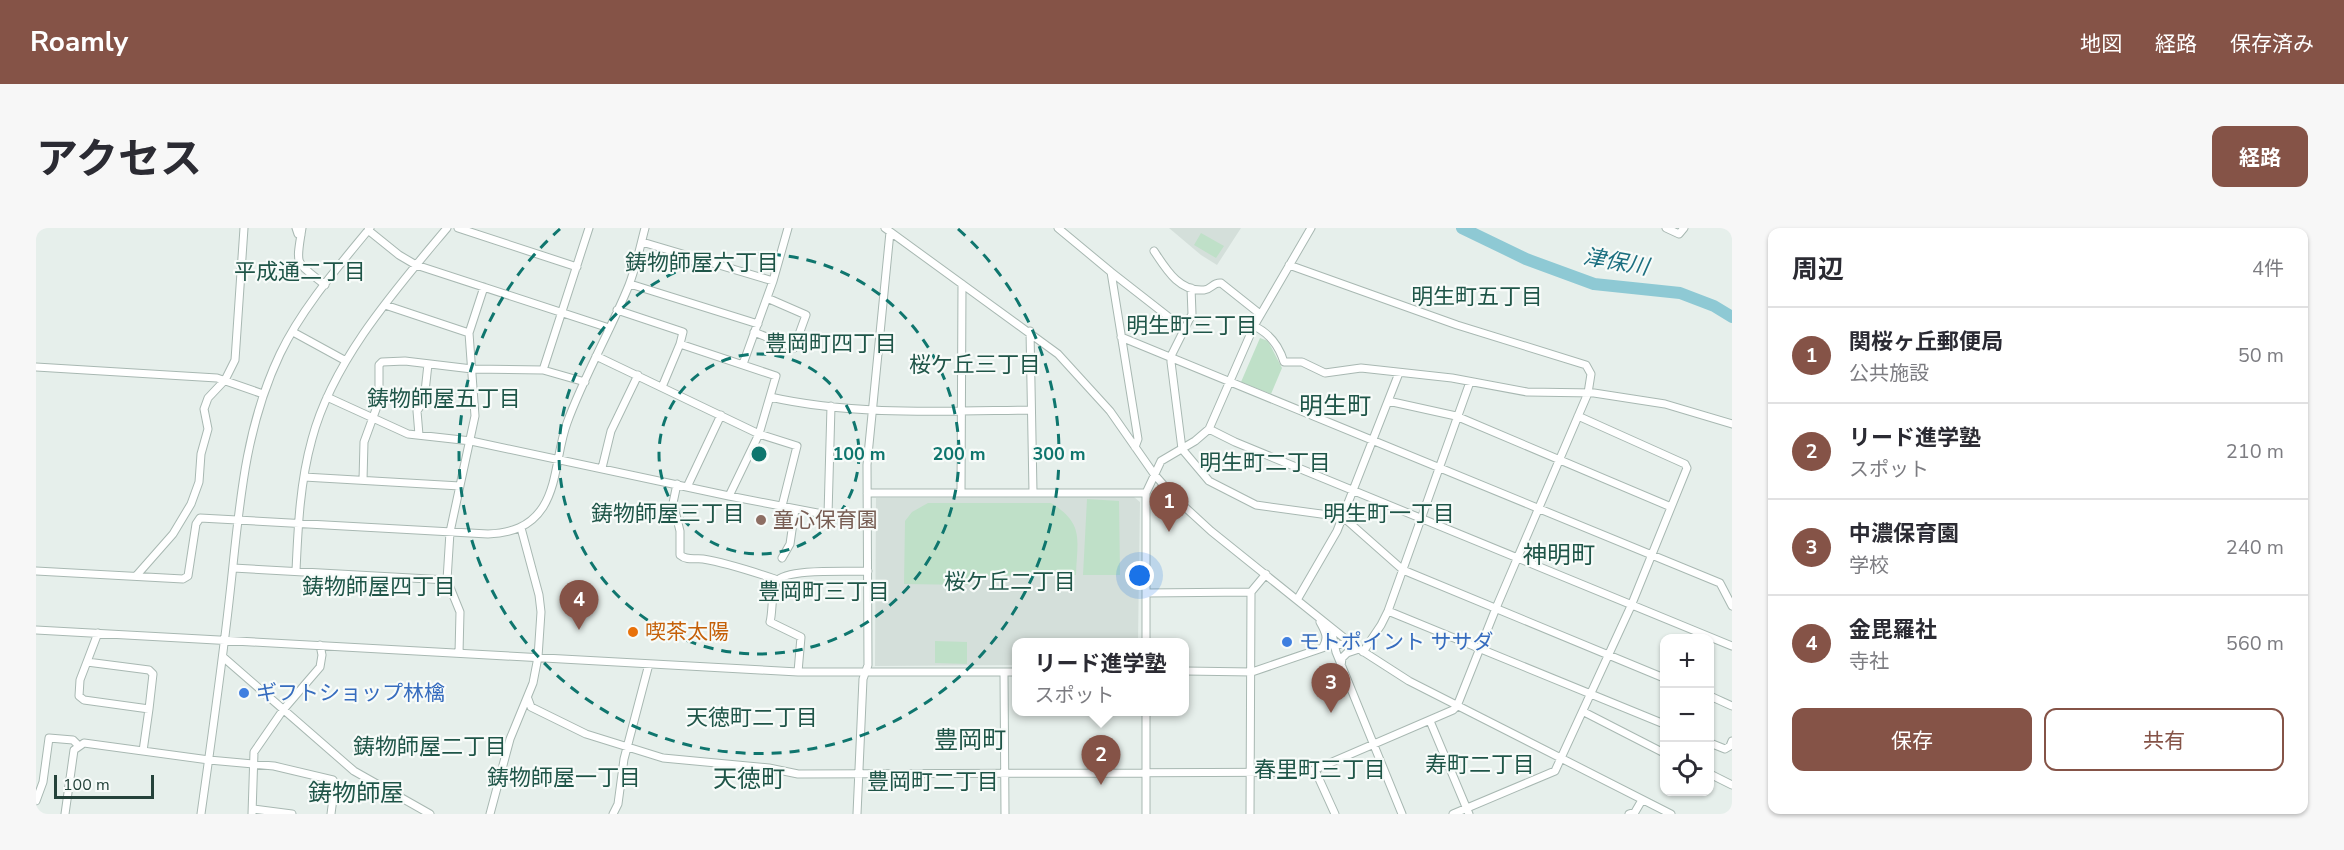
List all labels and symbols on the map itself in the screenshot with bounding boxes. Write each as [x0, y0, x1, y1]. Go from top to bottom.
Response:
water label: 津保川 [1581, 241, 1653, 283]
district label: 鋳物師屋六丁目 [625, 248, 779, 278]
district label: 平成通二丁目 [234, 257, 366, 287]
district label: 明生町五丁目 [1411, 282, 1543, 312]
district label: 明生町三丁目 [1126, 311, 1258, 341]
district label: 豊岡町四丁目 [765, 329, 897, 359]
district label: 桜ケ丘三丁目 [909, 350, 1041, 380]
district label: 鋳物師屋五丁目 [367, 384, 521, 414]
district label: 明生町 [1299, 390, 1371, 422]
text: 100 m [832, 442, 886, 466]
text: 200 m [932, 442, 986, 466]
text: 300 m [1032, 442, 1086, 466]
centre of rings [749, 444, 769, 464]
district label: 明生町二丁目 [1199, 448, 1331, 478]
pin: 1 [1150, 482, 1188, 532]
district label: 鋳物師屋三丁目 [591, 499, 745, 529]
district label: 明生町一丁目 [1323, 499, 1455, 529]
place label: 童心保育園 [773, 506, 878, 534]
marker: 童心保育園 [754, 513, 768, 527]
district label: 神明町 [1523, 539, 1595, 571]
your location [1125, 561, 1154, 590]
district label: 桜ケ丘二丁目 [944, 567, 1076, 597]
district label: 鋳物師屋四丁目 [302, 572, 456, 602]
district label: 豊岡町三丁目 [758, 577, 890, 607]
pin: 4 [560, 580, 598, 630]
place label: 喫茶太陽 [645, 618, 729, 646]
marker: 喫茶太陽 [626, 625, 640, 639]
place label: モトポイント ササダ [1299, 628, 1493, 656]
marker: モトポイント ササダ [1280, 635, 1294, 649]
pin: 3 [1312, 664, 1350, 713]
place label: ギフトショップ林檎 [256, 679, 445, 707]
marker: ギフトショップ林檎 [237, 686, 251, 700]
district label: 天徳町二丁目 [686, 703, 818, 733]
district label: 豊岡町 [934, 724, 1006, 756]
district label: 鋳物師屋二丁目 [353, 732, 507, 762]
pin: 2 [1082, 736, 1120, 785]
district label: 寿町二丁目 [1425, 750, 1535, 780]
district label: 春里町三丁目 [1254, 755, 1386, 785]
district label: 鋳物師屋一丁目 [487, 763, 641, 793]
district label: 天徳町 [713, 763, 785, 795]
district label: 豊岡町二丁目 [867, 767, 999, 797]
scale bar [54, 772, 154, 800]
district label: 鋳物師屋 [308, 777, 404, 809]

